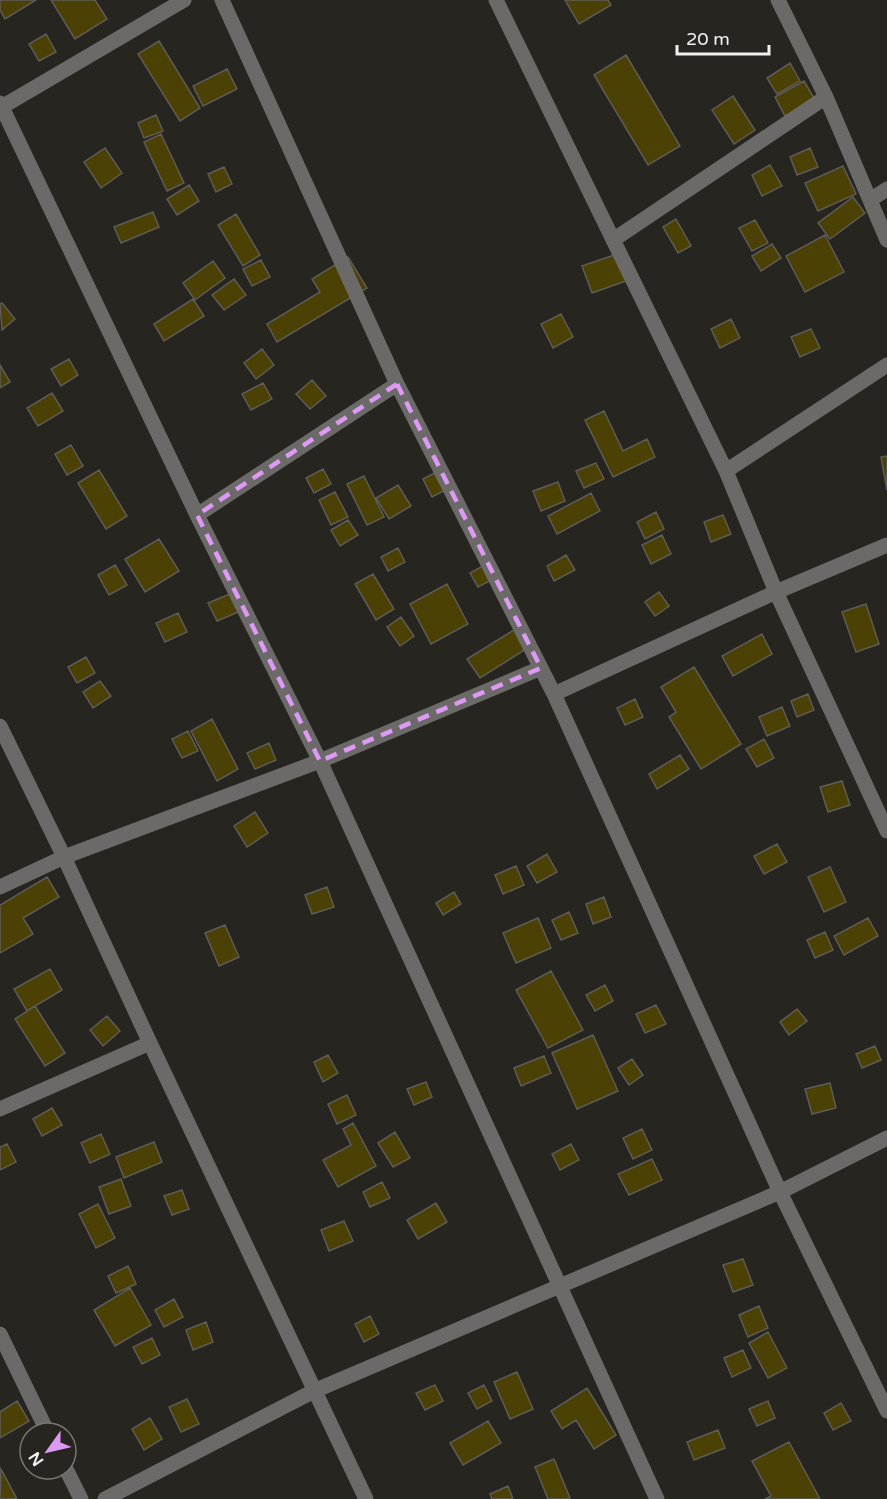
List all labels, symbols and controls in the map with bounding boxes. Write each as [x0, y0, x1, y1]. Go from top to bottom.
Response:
scale bar [677, 18, 768, 56]
text: 20 m [686, 28, 730, 50]
north arrow [18, 1421, 78, 1481]
text: N [25, 1448, 48, 1470]

